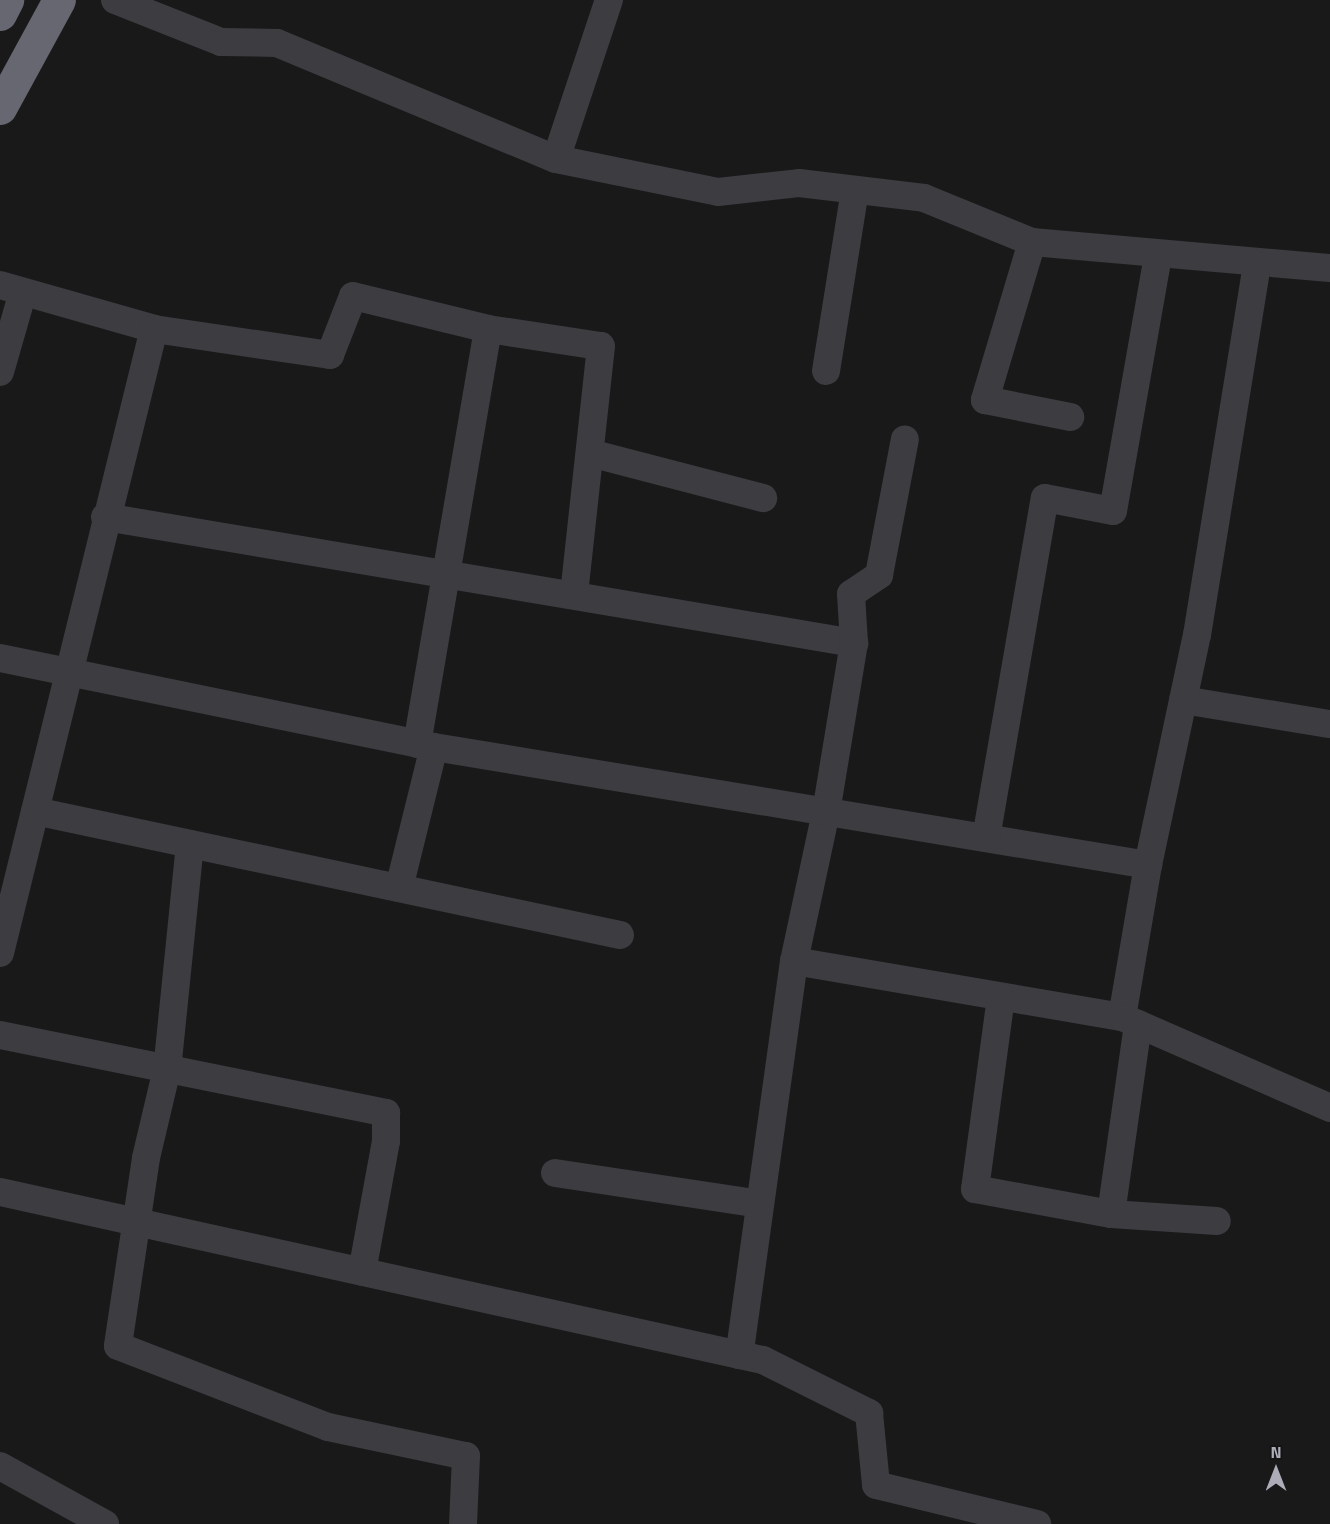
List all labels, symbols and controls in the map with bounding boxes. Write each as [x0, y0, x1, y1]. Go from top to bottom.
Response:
north arrow [1246, 1440, 1306, 1500]
text: N [1270, 1440, 1282, 1464]

